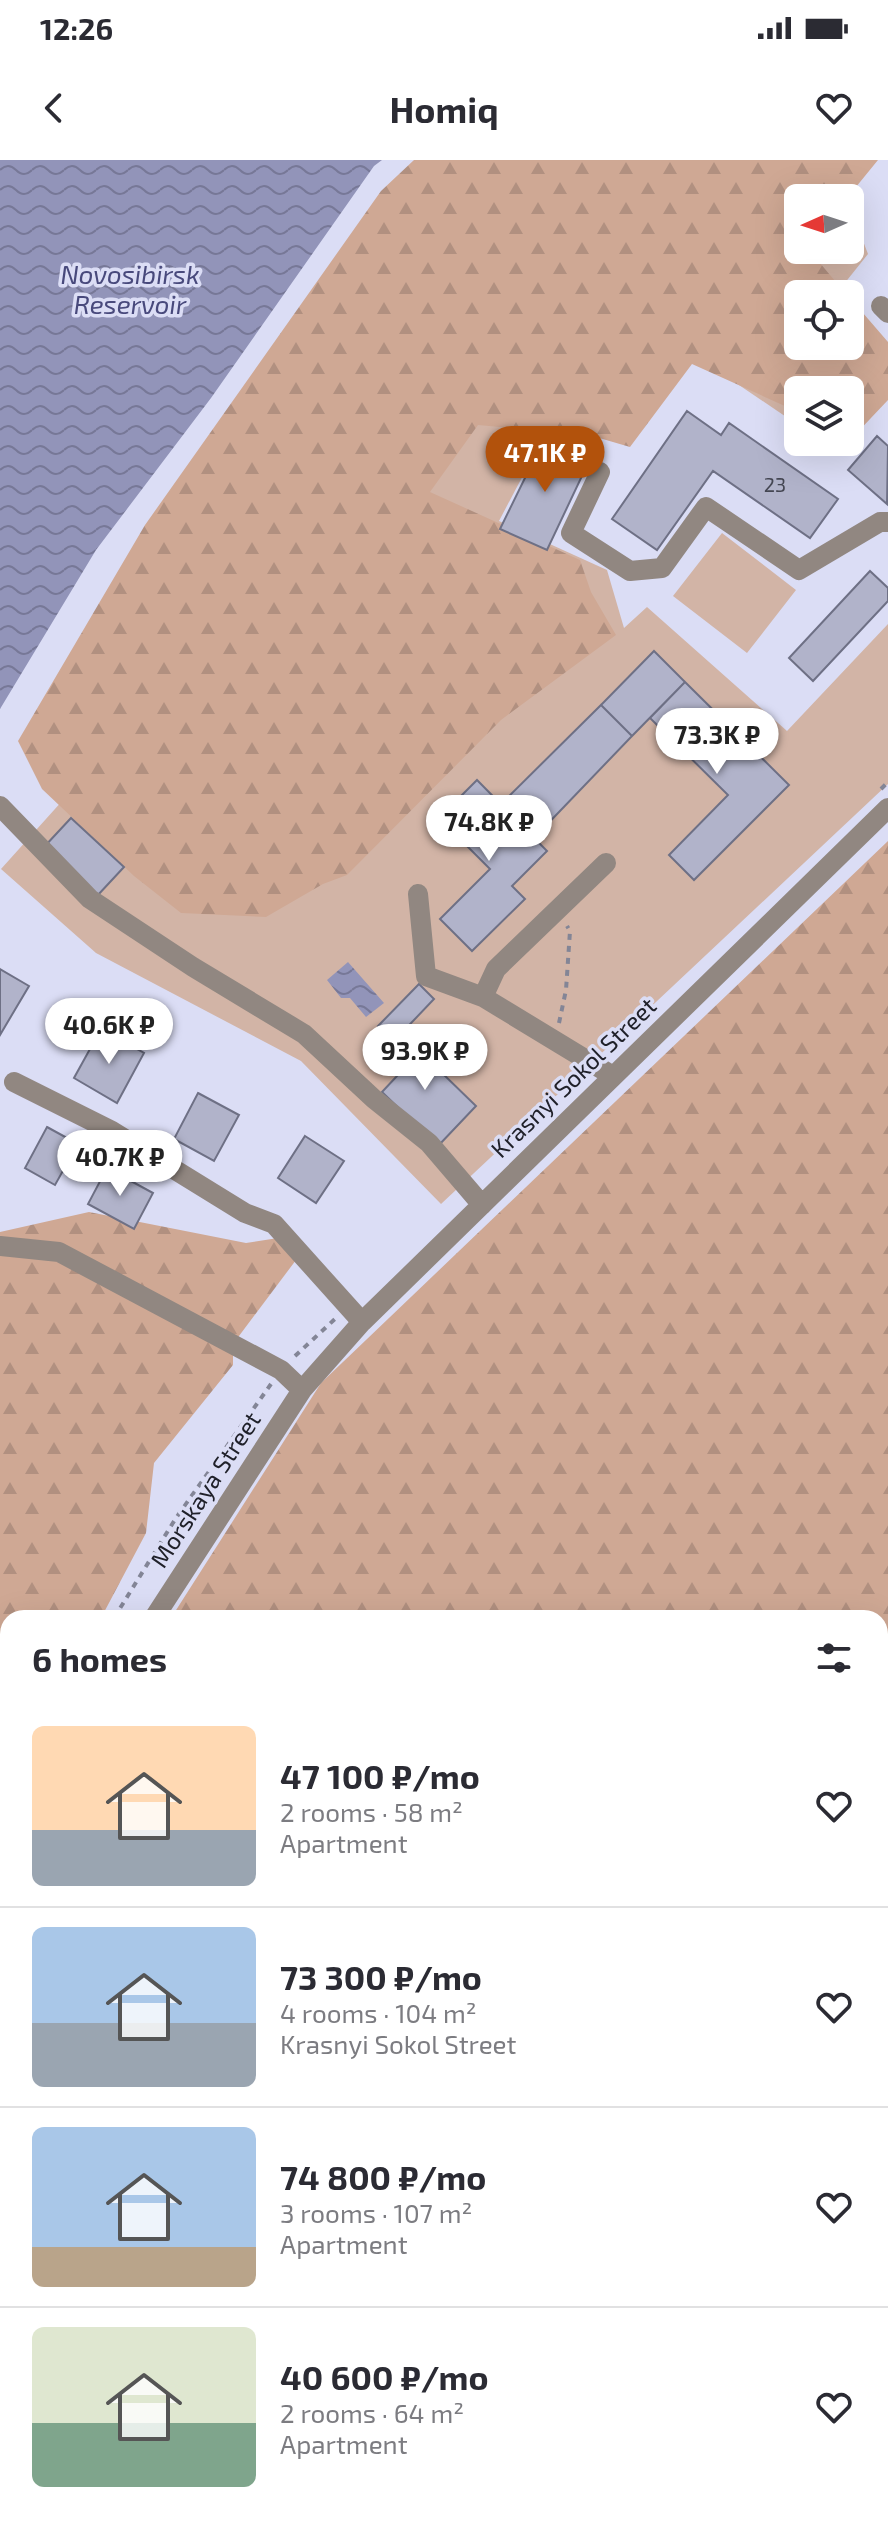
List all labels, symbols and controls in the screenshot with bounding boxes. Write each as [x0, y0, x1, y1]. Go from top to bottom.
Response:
text: 12:26 [40, 10, 113, 46]
icon: back [32, 86, 76, 130]
icon: heart [812, 86, 856, 130]
text: Homiq [389, 87, 499, 130]
north arrow [784, 184, 864, 264]
map controls [784, 184, 864, 456]
water label: Novosibirsk Reservoir [60, 258, 200, 319]
button: locate [784, 280, 864, 360]
button: layers [784, 376, 864, 456]
pin: 47.1K ₽ [471, 426, 619, 494]
text: 47.1K ₽ [504, 436, 586, 467]
house number: 23 [764, 472, 786, 496]
pin: 73.3K ₽ [643, 708, 791, 776]
text: 73.3K ₽ [674, 718, 760, 749]
pin: 74.8K ₽ [415, 795, 563, 863]
text: 74.8K ₽ [444, 805, 534, 836]
street label: Krasnyi Sokol Street [484, 991, 662, 1163]
pin: 40.6K ₽ [35, 998, 183, 1066]
text: 40.6K ₽ [63, 1008, 155, 1039]
pin: 93.9K ₽ [351, 1024, 499, 1092]
text: 93.9K ₽ [381, 1034, 469, 1065]
pin: 40.7K ₽ [46, 1130, 194, 1198]
text: 40.7K ₽ [75, 1140, 165, 1171]
street label: Morskaya Street [144, 1406, 266, 1572]
icon: filters [812, 1636, 856, 1680]
text: 6 homes [32, 1638, 167, 1679]
text: 47 100 ₽/mo [280, 1755, 480, 1796]
icon: home [96, 1758, 192, 1854]
icon: heart [812, 1784, 856, 1828]
text: 2 rooms · 58 m² [280, 1796, 463, 1827]
text: Apartment [280, 1827, 408, 1858]
text: 73 300 ₽/mo [280, 1956, 482, 1997]
icon: home [96, 1959, 192, 2055]
icon: heart [812, 1985, 856, 2029]
text: 4 rooms · 104 m² [280, 1997, 476, 2028]
text: Krasnyi Sokol Street [280, 2028, 516, 2059]
text: 74 800 ₽/mo [280, 2156, 486, 2197]
icon: home [96, 2159, 192, 2255]
icon: heart [812, 2185, 856, 2229]
text: 3 rooms · 107 m² [280, 2197, 472, 2228]
text: Apartment [280, 2228, 408, 2259]
text: 40 600 ₽/mo [280, 2356, 489, 2397]
icon: home [96, 2359, 192, 2455]
icon: heart [812, 2385, 856, 2429]
text: 2 rooms · 64 m² [280, 2397, 464, 2428]
text: Apartment [280, 2428, 408, 2459]

